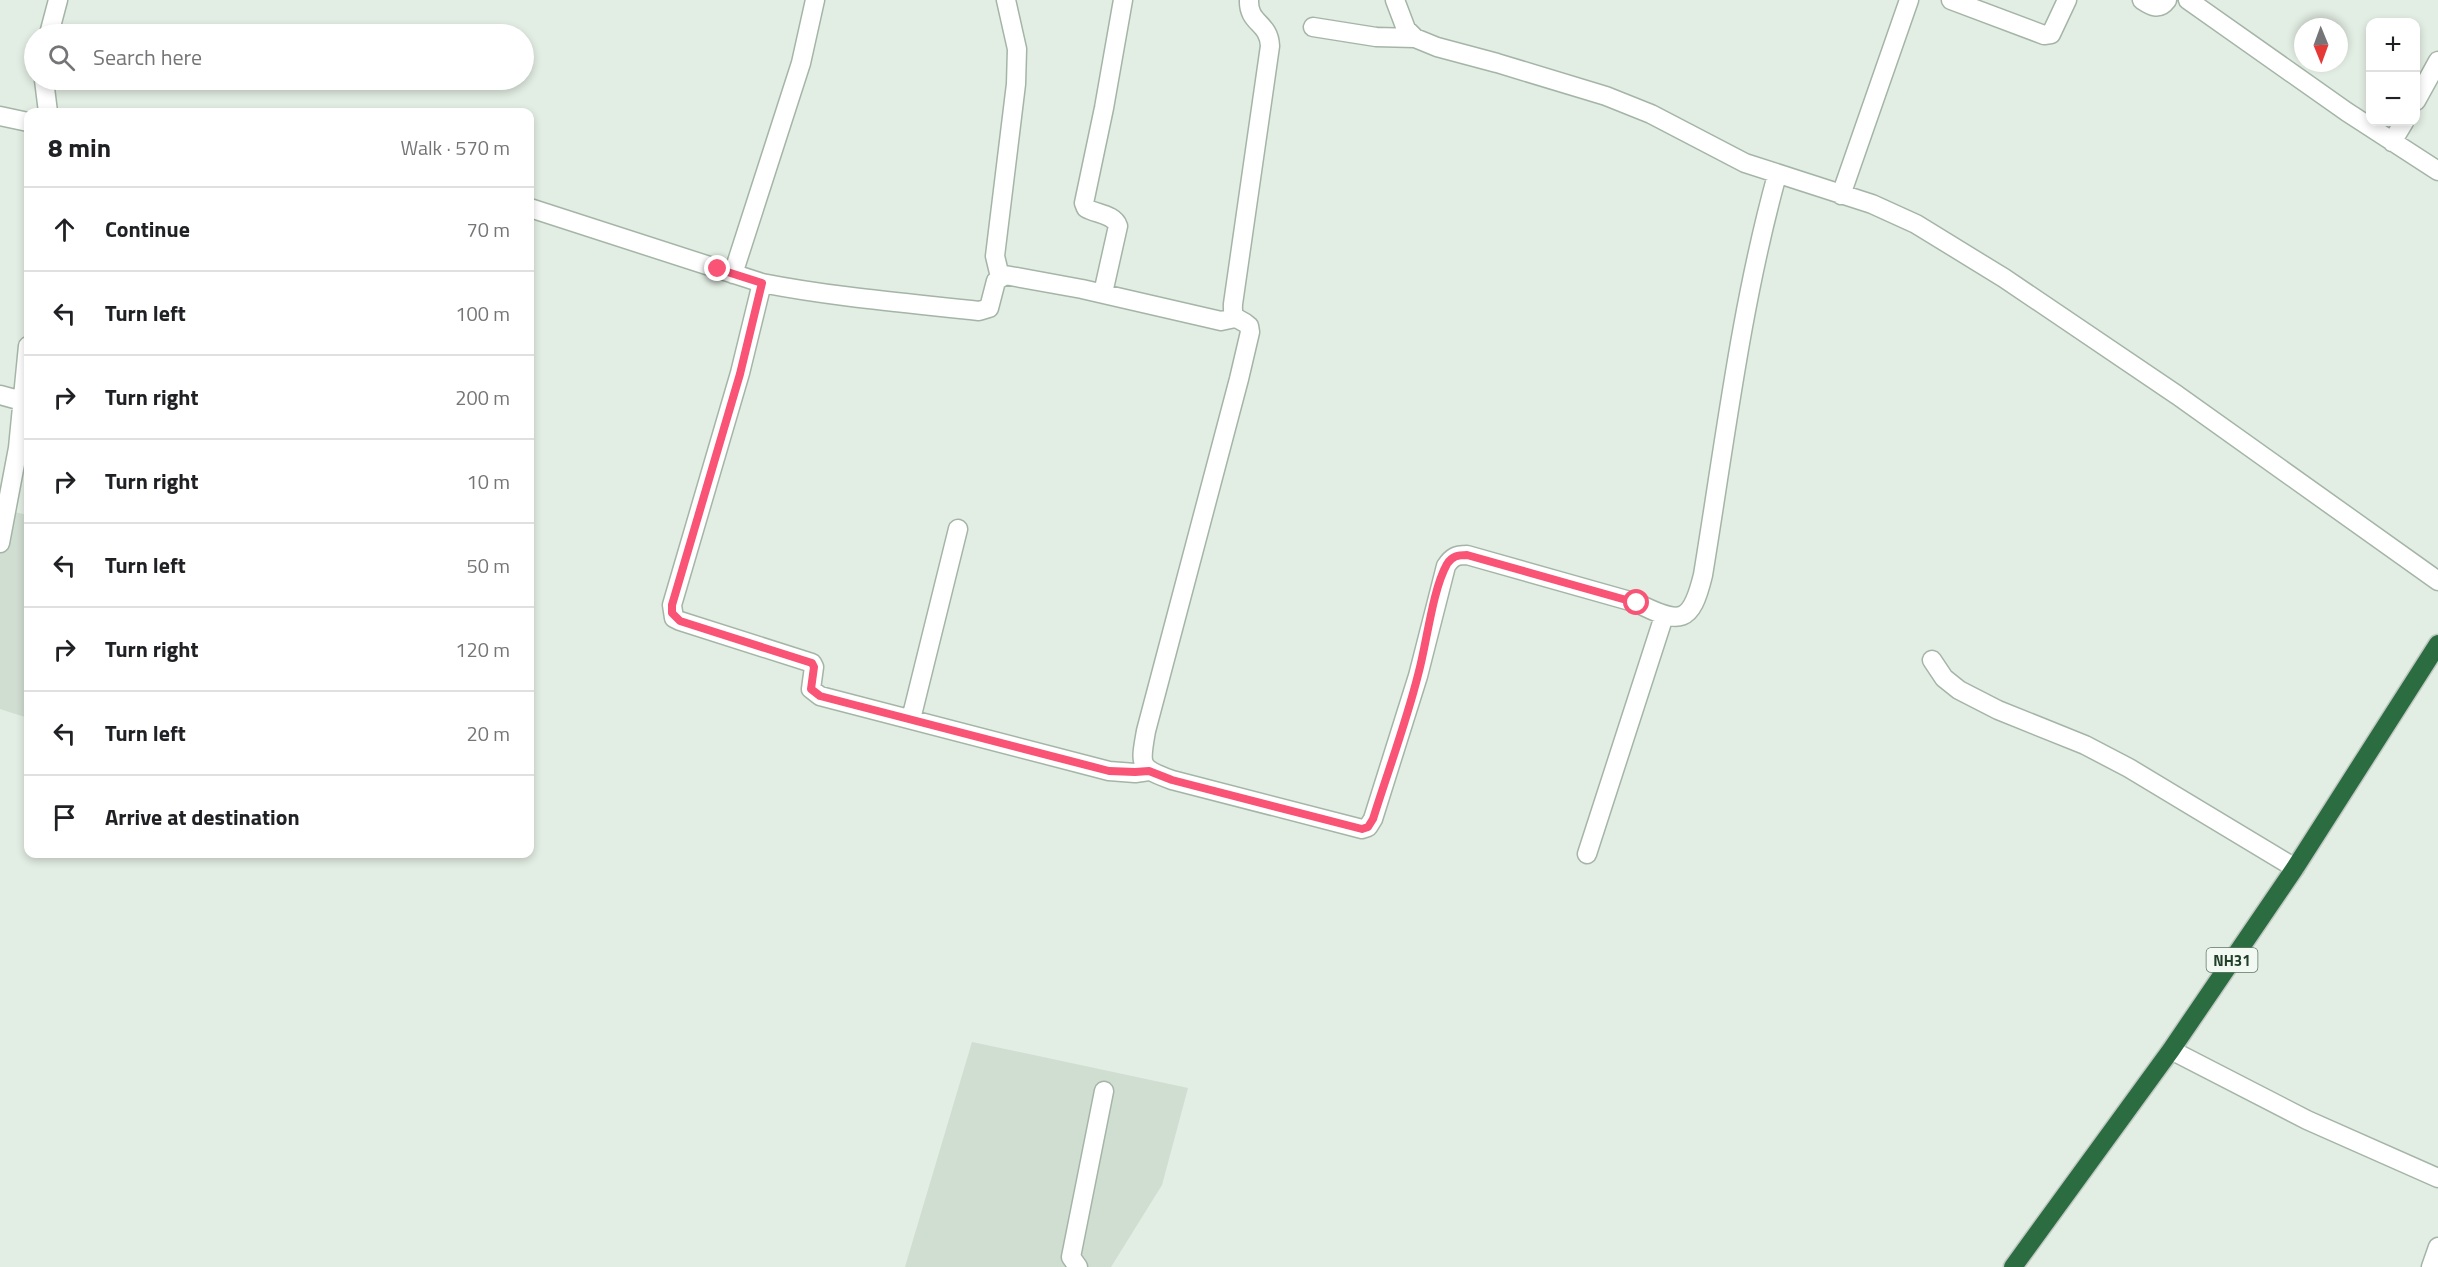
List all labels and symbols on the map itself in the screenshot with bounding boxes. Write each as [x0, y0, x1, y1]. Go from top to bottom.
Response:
north arrow [2294, 18, 2348, 72]
route end [704, 255, 730, 281]
route start [1623, 589, 1649, 615]
road number: NH31 [2206, 948, 2258, 972]

